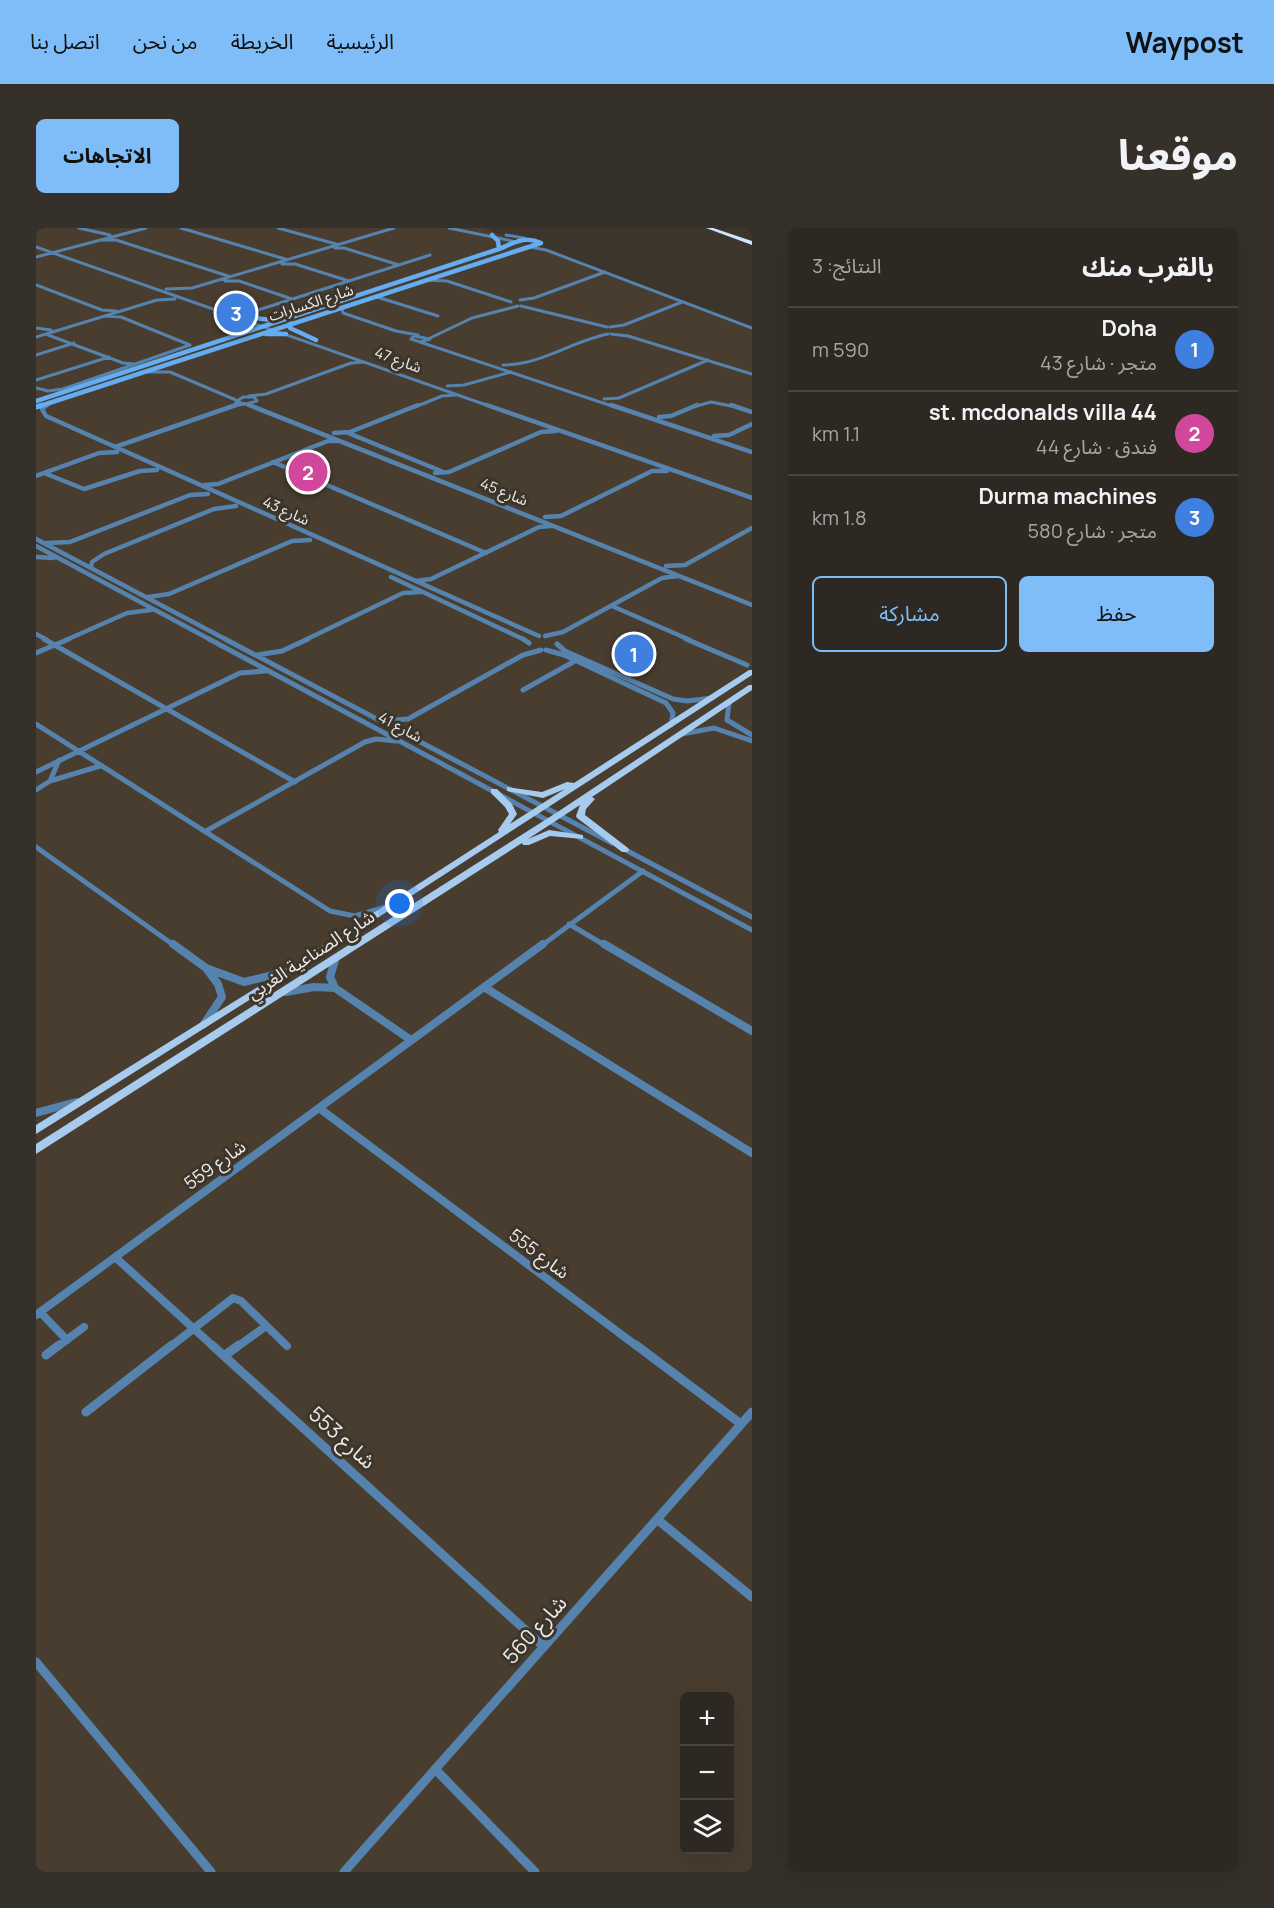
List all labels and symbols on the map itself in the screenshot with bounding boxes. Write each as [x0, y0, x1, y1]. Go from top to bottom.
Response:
street label: شارع الكسارات [266, 279, 357, 328]
pin: 3 [216, 290, 256, 335]
street label: شارع 47 [371, 341, 425, 380]
pin: 2 [288, 450, 328, 494]
street label: شارع 45 [476, 472, 531, 513]
street label: شارع 43 [259, 491, 313, 532]
pin: 1 [614, 632, 654, 676]
street label: شارع 41 [374, 706, 426, 749]
your location [385, 889, 414, 918]
street label: شارع الصناعية الغربي [242, 904, 380, 1007]
street label: شارع 559 [179, 1134, 252, 1197]
street label: شارع 555 [503, 1223, 575, 1286]
street label: شارع 553 [302, 1400, 382, 1476]
street label: شارع 560 [496, 1589, 574, 1671]

